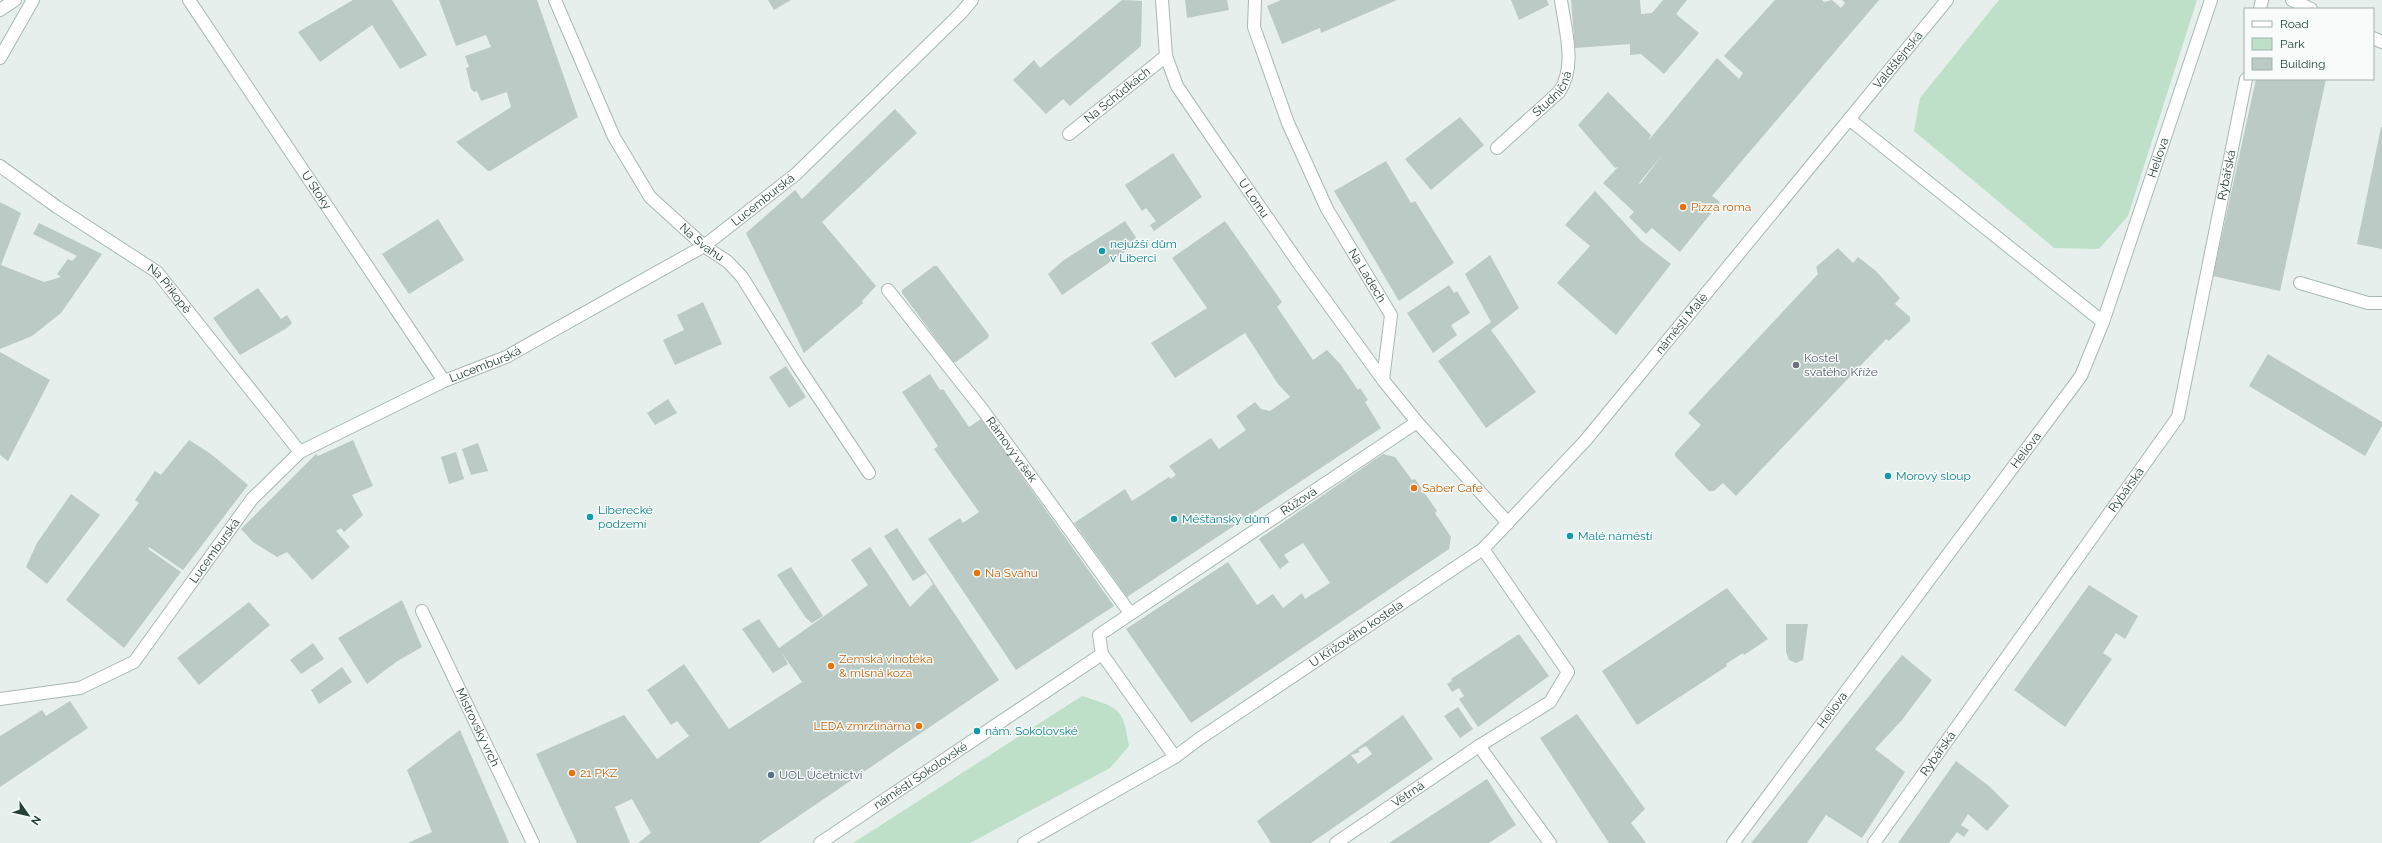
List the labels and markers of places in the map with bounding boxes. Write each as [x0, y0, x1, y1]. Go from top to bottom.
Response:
place label: Pizza roma [1691, 200, 1751, 214]
marker: Pizza roma [1678, 202, 1688, 212]
place label: nejužší dům v Liberci [1110, 237, 1177, 265]
marker: nejužší dům v Liberci [1097, 246, 1107, 256]
place label: Kostel svatého Kříže [1804, 351, 1878, 379]
marker: Kostel svatého Kříže [1791, 360, 1801, 370]
place label: Morový sloup [1896, 469, 1971, 483]
marker: Morový sloup [1883, 471, 1893, 481]
place label: Saber Cafe [1422, 481, 1483, 495]
marker: Saber Cafe [1409, 483, 1419, 493]
place label: Liberecké podzemí [598, 503, 653, 531]
marker: Liberecké podzemí [585, 512, 595, 522]
place label: Měšťanský dům [1182, 512, 1270, 526]
marker: Měšťanský dům [1169, 514, 1179, 524]
place label: Malé náměstí [1578, 529, 1653, 543]
marker: Malé náměstí [1565, 531, 1575, 541]
place label: Na Svahu [985, 566, 1038, 580]
marker: Na Svahu [972, 568, 982, 578]
place label: Zemská vinotéka & mlsná koza [839, 652, 933, 680]
marker: Zemská vinotéka & mlsná koza [826, 661, 836, 671]
place label: LEDA zmrzlinárna [813, 719, 911, 733]
marker: LEDA zmrzlinárna [914, 721, 924, 731]
place label: nám. Sokolovské [985, 724, 1078, 738]
marker: nám. Sokolovské [972, 726, 982, 736]
place label: 21 PKZ [580, 766, 618, 780]
marker: 21 PKZ [567, 768, 577, 778]
place label: UOL Účetnictví [779, 768, 863, 782]
marker: UOL Účetnictví [766, 770, 776, 780]

